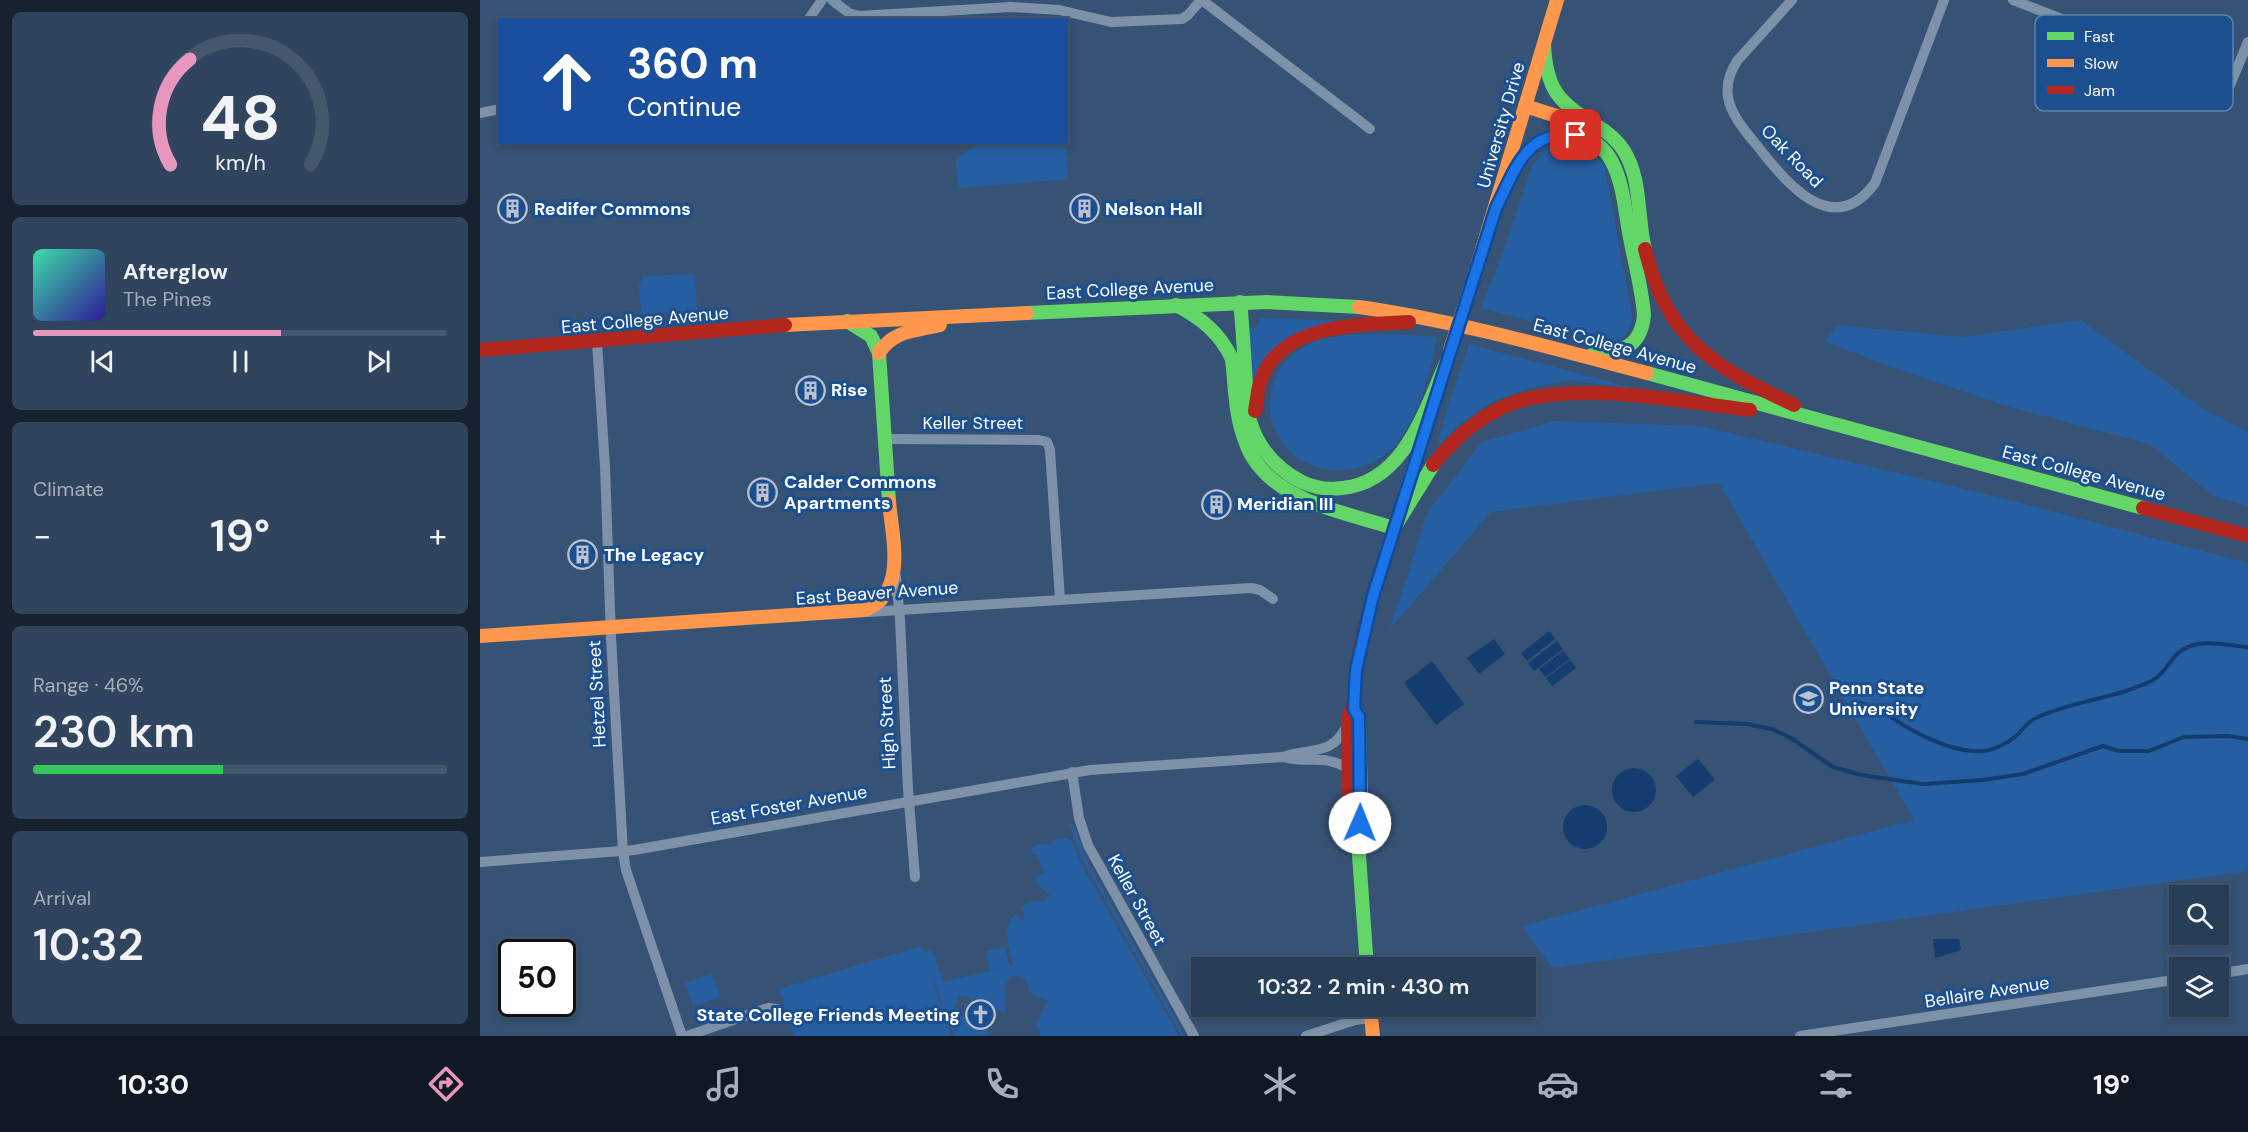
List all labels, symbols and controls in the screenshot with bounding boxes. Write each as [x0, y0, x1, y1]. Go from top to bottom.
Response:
legend [2035, 15, 2233, 111]
text: Fast [2084, 26, 2115, 47]
text: 360 m [627, 36, 758, 91]
icon: ahead [528, 42, 606, 120]
text: Slow [2084, 53, 2118, 74]
street label: University Drive [1472, 59, 1530, 191]
text: 48 [200, 78, 280, 159]
text: Jam [2084, 80, 2115, 101]
text: Continue [627, 89, 741, 124]
pin [1550, 109, 1601, 160]
icon: arrive [1559, 118, 1592, 151]
street label: Oak Road [1756, 119, 1828, 193]
text: km/h [215, 150, 265, 178]
building icon: Redifer Commons [497, 193, 529, 225]
building icon: Nelson Hall [1068, 193, 1100, 225]
place label: Redifer Commons [534, 197, 691, 221]
place label: Nelson Hall [1105, 197, 1203, 221]
text: Afterglow [123, 257, 228, 286]
street label: East College Avenue [1045, 273, 1215, 305]
text: The Pines [123, 286, 212, 312]
street label: East College Avenue [560, 301, 730, 339]
street label: East College Avenue [1531, 313, 1699, 379]
icon: previous [86, 345, 119, 378]
icon: pause [224, 345, 257, 378]
icon: next [362, 345, 395, 378]
building icon: Rise [794, 374, 826, 406]
place label: Rise [831, 378, 868, 402]
street label: Keller Street [923, 411, 1023, 435]
street label: East College Avenue [2000, 440, 2168, 506]
place label: Calder Commons Apartments [784, 470, 937, 515]
text: Climate [33, 476, 104, 502]
building icon: Calder Commons Apartments [747, 476, 779, 508]
building icon: Meridian III [1200, 488, 1232, 520]
place label: Meridian III [1237, 492, 1333, 516]
text: 19° [210, 506, 270, 565]
text: − [33, 514, 51, 557]
text: + [429, 514, 447, 557]
building icon: The Legacy [567, 539, 599, 571]
place label: The Legacy [604, 543, 704, 567]
street label: East Beaver Avenue [795, 575, 959, 611]
street label: Hetzel Street [582, 640, 612, 748]
text: Range · 46% [33, 672, 144, 698]
street label: High Street [873, 676, 901, 770]
place label: Penn State University [1829, 676, 1925, 721]
school or university icon: Penn State University [1792, 682, 1824, 714]
text: 230 km [33, 702, 195, 761]
street label: East Foster Avenue [709, 779, 869, 831]
position arrow [1328, 791, 1392, 855]
street label: Keller Street [1102, 850, 1172, 950]
text: Arrival [33, 885, 91, 911]
map controls [2169, 885, 2229, 1017]
button: search [2169, 885, 2229, 945]
text: 10:32 [33, 915, 144, 974]
speed limit sign: 50 [498, 939, 576, 1017]
button: layers [2169, 957, 2229, 1017]
street label: Bellaire Avenue [1923, 970, 2051, 1014]
text: 10:32 · 2 min · 430 m [1258, 972, 1469, 1001]
church icon: State College Friends Meeting [965, 999, 997, 1031]
place label: State College Friends Meeting [696, 1003, 960, 1027]
icon: directions [425, 1063, 467, 1105]
icon: music [703, 1063, 745, 1105]
icon: phone [981, 1063, 1023, 1105]
icon: climate [1259, 1063, 1301, 1105]
icon: car [1537, 1063, 1579, 1105]
icon: filters [1815, 1063, 1857, 1105]
text: 10:30 [118, 1067, 189, 1102]
text: 19° [2093, 1067, 2130, 1102]

